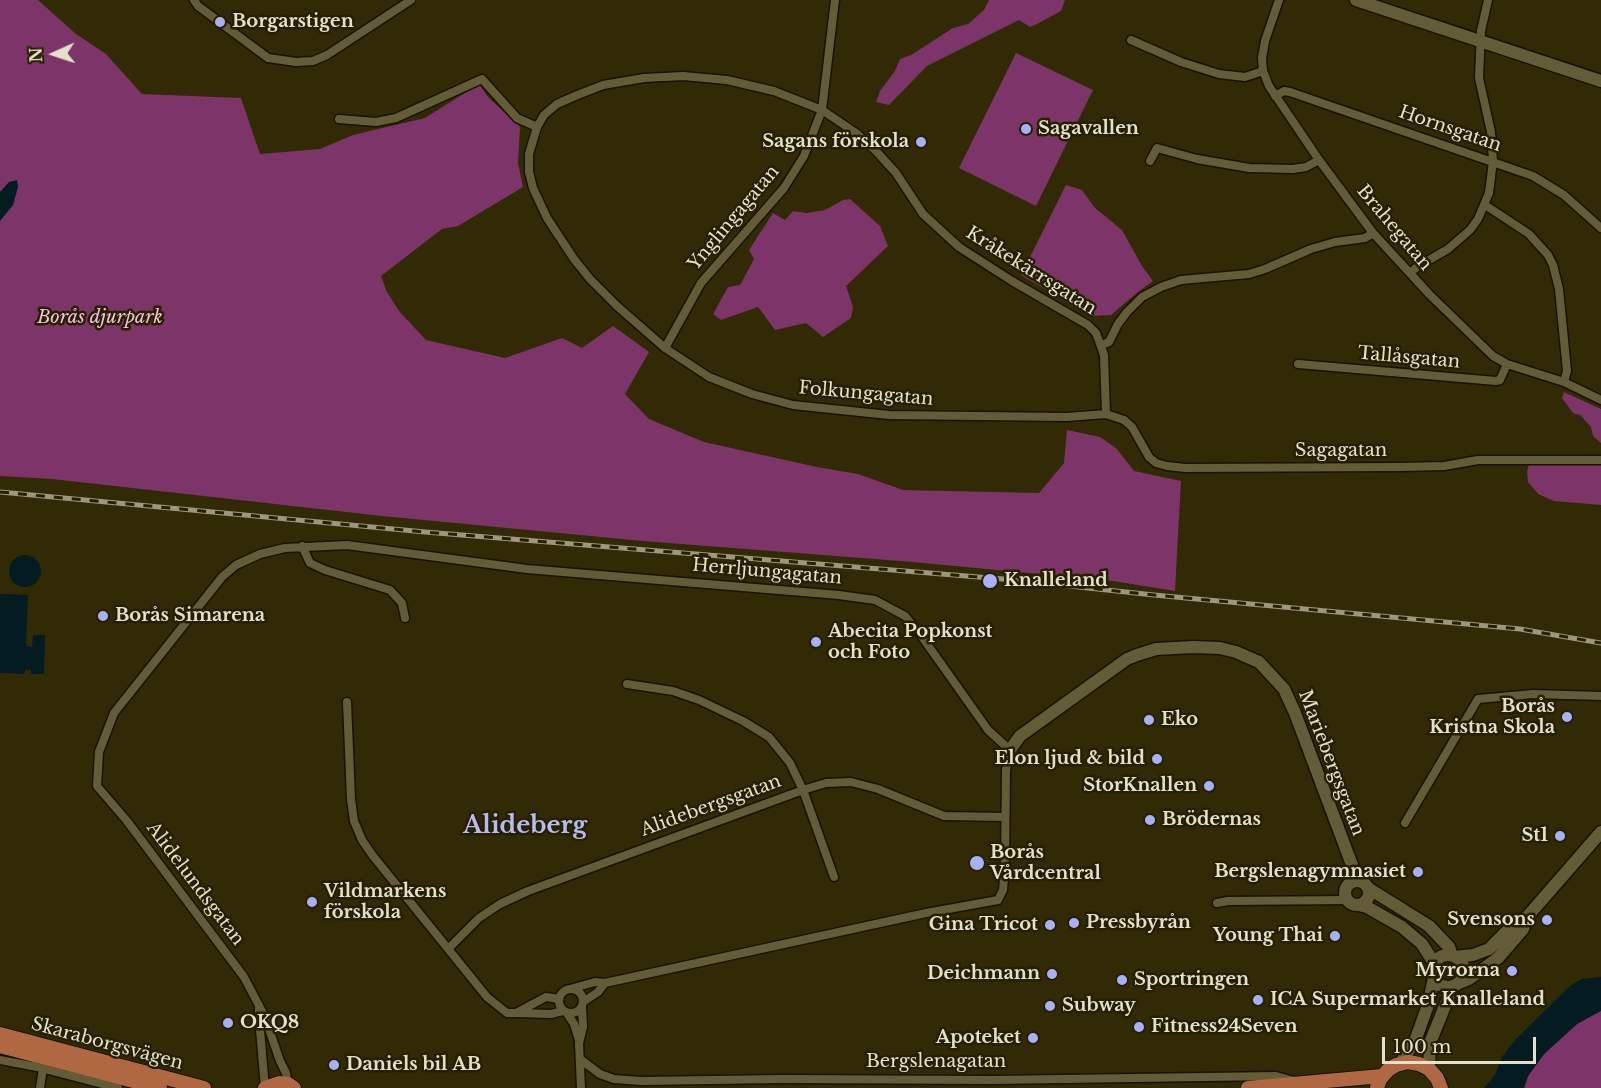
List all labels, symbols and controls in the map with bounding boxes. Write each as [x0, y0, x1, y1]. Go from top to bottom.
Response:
place label: Borgarstigen [232, 11, 354, 33]
marker: Borgarstigen [213, 15, 227, 29]
north arrow [24, 24, 84, 84]
text: N [26, 47, 46, 63]
street label: Hornsgatan [1396, 101, 1504, 157]
place label: Sagavallen [1038, 118, 1139, 140]
marker: Sagavallen [1019, 122, 1033, 136]
place label: Sagans förskola [762, 131, 909, 153]
marker: Sagans förskola [914, 135, 928, 149]
street label: Ynglingagatan [684, 161, 784, 275]
street label: Brahegatan [1352, 181, 1436, 275]
street label: Kråkekärrsgatan [962, 222, 1100, 320]
park label: Borås djurpark [37, 307, 163, 329]
street label: Tallåsgatan [1357, 343, 1461, 373]
street label: Folkungagatan [798, 377, 934, 411]
street label: Sagagatan [1295, 440, 1387, 462]
street label: Herrljungagatan [691, 555, 843, 589]
place label: Knalleland [1004, 570, 1108, 592]
marker: Knalleland [981, 572, 999, 590]
place label: Borås Simarena [115, 605, 265, 627]
marker: Borås Simarena [96, 609, 110, 623]
place label: Abecita Popkonst och Foto [828, 621, 992, 664]
marker: Abecita Popkonst och Foto [809, 635, 823, 649]
street label: Mariebergsgatan [1293, 687, 1369, 839]
place label: Borås Kristna Skola [1429, 696, 1555, 738]
place label: Eko [1161, 709, 1198, 731]
marker: Borås Kristna Skola [1560, 710, 1574, 724]
marker: Eko [1142, 713, 1156, 727]
place label: Elon ljud & bild [994, 748, 1145, 770]
marker: Elon ljud & bild [1150, 752, 1164, 766]
street label: Alidebergsgatan [638, 771, 784, 841]
place label: StorKnallen [1083, 775, 1197, 797]
marker: StorKnallen [1202, 779, 1216, 793]
place label: Brödernas [1162, 809, 1261, 831]
district label: Alideberg [463, 812, 587, 840]
marker: Brödernas [1143, 813, 1157, 827]
street label: Alidelundsgatan [142, 818, 248, 950]
place label: St1 [1521, 825, 1548, 847]
marker: St1 [1553, 829, 1567, 843]
place label: Borås Vårdcentral [990, 842, 1101, 884]
marker: Borås Vårdcentral [968, 854, 986, 872]
place label: Bergslenagymnasiet [1214, 861, 1406, 883]
marker: Bergslenagymnasiet [1411, 865, 1425, 879]
place label: Vildmarkens förskola [324, 881, 446, 924]
marker: Vildmarkens förskola [305, 895, 319, 909]
place label: Svensons [1447, 909, 1535, 931]
place label: Pressbyrån [1086, 912, 1191, 934]
marker: Svensons [1540, 913, 1554, 927]
place label: Gina Tricot [929, 914, 1038, 936]
marker: Pressbyrån [1067, 916, 1081, 930]
marker: Gina Tricot [1043, 918, 1057, 932]
place label: Young Thai [1213, 925, 1323, 947]
marker: Young Thai [1328, 929, 1342, 943]
place label: Myrorna [1415, 960, 1500, 982]
place label: Deichmann [927, 963, 1040, 985]
marker: Myrorna [1505, 964, 1519, 978]
marker: Deichmann [1045, 967, 1059, 981]
place label: Sportringen [1134, 969, 1249, 991]
marker: Sportringen [1115, 973, 1129, 987]
place label: ICA Supermarket Knalleland [1270, 989, 1545, 1011]
marker: ICA Supermarket Knalleland [1251, 993, 1265, 1007]
place label: Subway [1062, 995, 1136, 1017]
marker: Subway [1043, 999, 1057, 1013]
place label: OKQ8 [240, 1012, 299, 1034]
street label: Skaraborgsvägen [29, 1013, 185, 1075]
marker: OKQ8 [221, 1016, 235, 1030]
place label: Fitness24Seven [1151, 1016, 1298, 1038]
marker: Fitness24Seven [1132, 1020, 1146, 1034]
scale bar [1385, 1025, 1540, 1063]
place label: Apoteket [936, 1027, 1021, 1049]
marker: Apoteket [1026, 1031, 1040, 1045]
text: 100 m [1393, 1036, 1451, 1058]
street label: Bergslenagatan [866, 1051, 1006, 1073]
place label: Daniels bil AB [346, 1054, 481, 1076]
marker: Daniels bil AB [327, 1058, 341, 1072]

